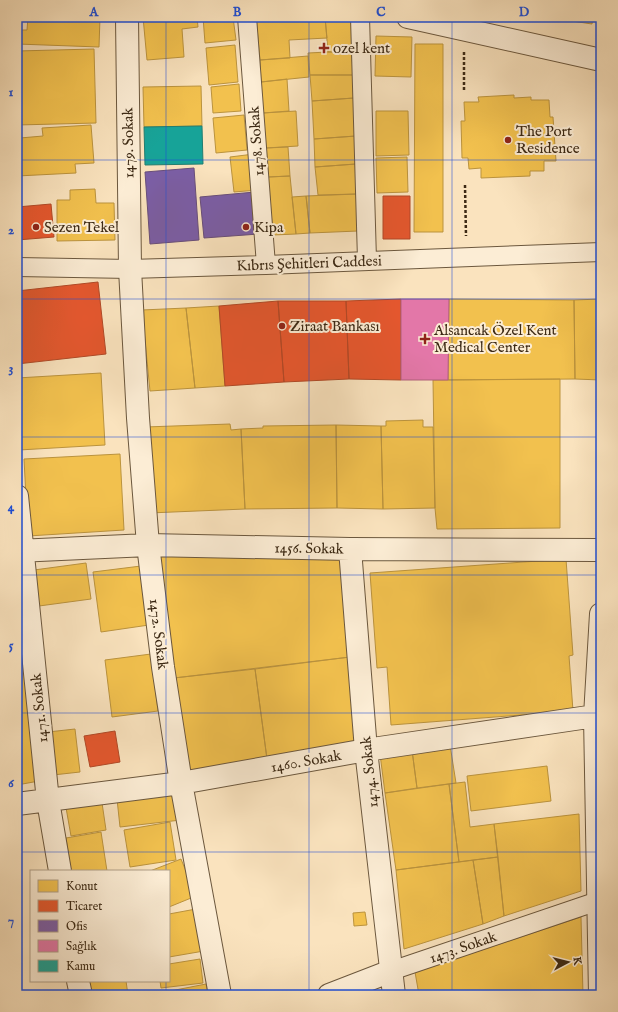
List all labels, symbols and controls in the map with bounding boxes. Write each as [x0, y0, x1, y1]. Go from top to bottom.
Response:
text: A [89, 4, 100, 21]
text: B [233, 4, 242, 21]
text: C [376, 4, 386, 21]
text: D [519, 4, 530, 21]
place label: ozel kent [333, 39, 390, 58]
marker: ozel kent [318, 42, 330, 54]
text: 1 [9, 84, 14, 101]
street label: 1478. Sokak [245, 104, 268, 177]
street label: 1479. Sokak [118, 106, 139, 179]
place label: The Port Residence [516, 122, 580, 158]
marker: The Port Residence [503, 135, 513, 145]
place label: Sezen Tekel [44, 218, 120, 237]
place label: Kipa [254, 218, 284, 237]
text: 2 [8, 222, 14, 239]
marker: Sezen Tekel [31, 222, 41, 232]
marker: Kipa [241, 222, 251, 232]
street label: Kıbrıs Şehitleri Caddesi [236, 251, 382, 276]
place label: Ziraat Bankası [290, 317, 380, 336]
marker: Ziraat Bankası [277, 321, 287, 331]
place label: Alsancak Özel Kent Medical Center [433, 321, 557, 357]
marker: Alsancak Özel Kent Medical Center [419, 333, 431, 345]
text: 3 [9, 360, 14, 377]
text: 4 [8, 499, 15, 516]
street label: 1456. Sokak [274, 538, 345, 559]
street label: 1472. Sokak [145, 598, 172, 672]
text: 5 [9, 637, 14, 654]
street label: 1471. Sokak [26, 671, 53, 744]
street label: 1474. Sokak [356, 734, 383, 809]
street label: 1460. Sokak [269, 746, 344, 777]
text: 6 [8, 775, 14, 792]
legend [30, 870, 170, 982]
text: Konut [66, 879, 98, 894]
text: Ticaret [66, 899, 102, 914]
text: 7 [8, 913, 14, 930]
text: Ofis [66, 919, 87, 934]
street label: 1473. Sokak [427, 927, 500, 968]
text: Sağlık [66, 939, 97, 954]
north arrow [548, 942, 588, 982]
text: K [569, 956, 584, 967]
text: Kamu [66, 959, 95, 974]

